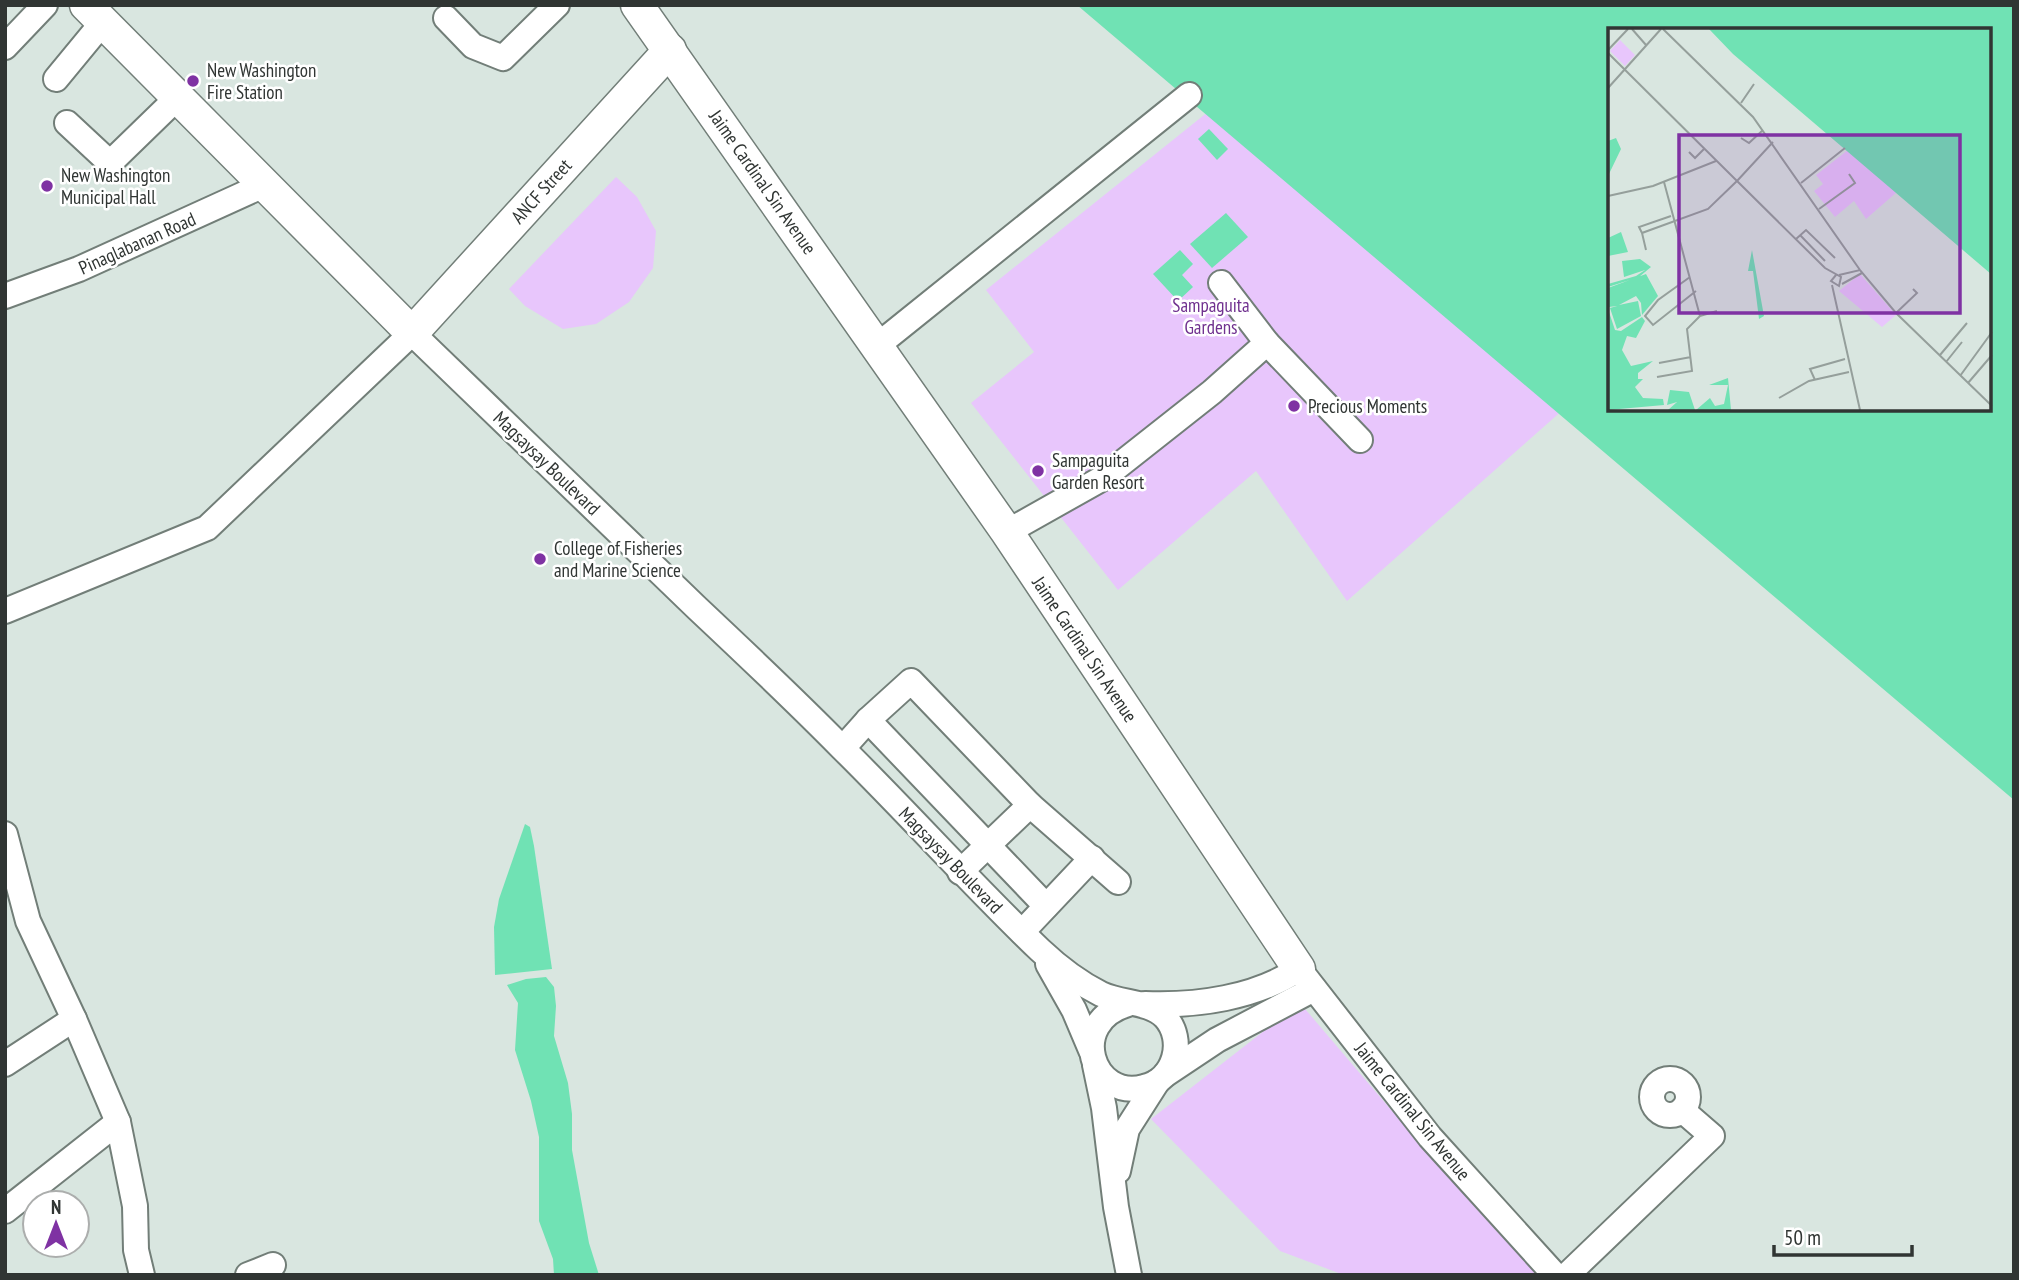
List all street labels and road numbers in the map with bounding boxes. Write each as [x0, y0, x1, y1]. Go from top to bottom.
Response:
street label: Jaime Cardinal Sin Avenue [704, 104, 822, 259]
street label: ANCF Street [506, 153, 577, 228]
street label: Pinaglabanan Road [75, 207, 199, 279]
street label: Magsaysay Boulevard [488, 406, 606, 520]
street label: Jaime Cardinal Sin Avenue [1027, 571, 1143, 727]
street label: Magsaysay Boulevard [894, 801, 1008, 919]
street label: Jaime Cardinal Sin Avenue [1349, 1036, 1476, 1185]

